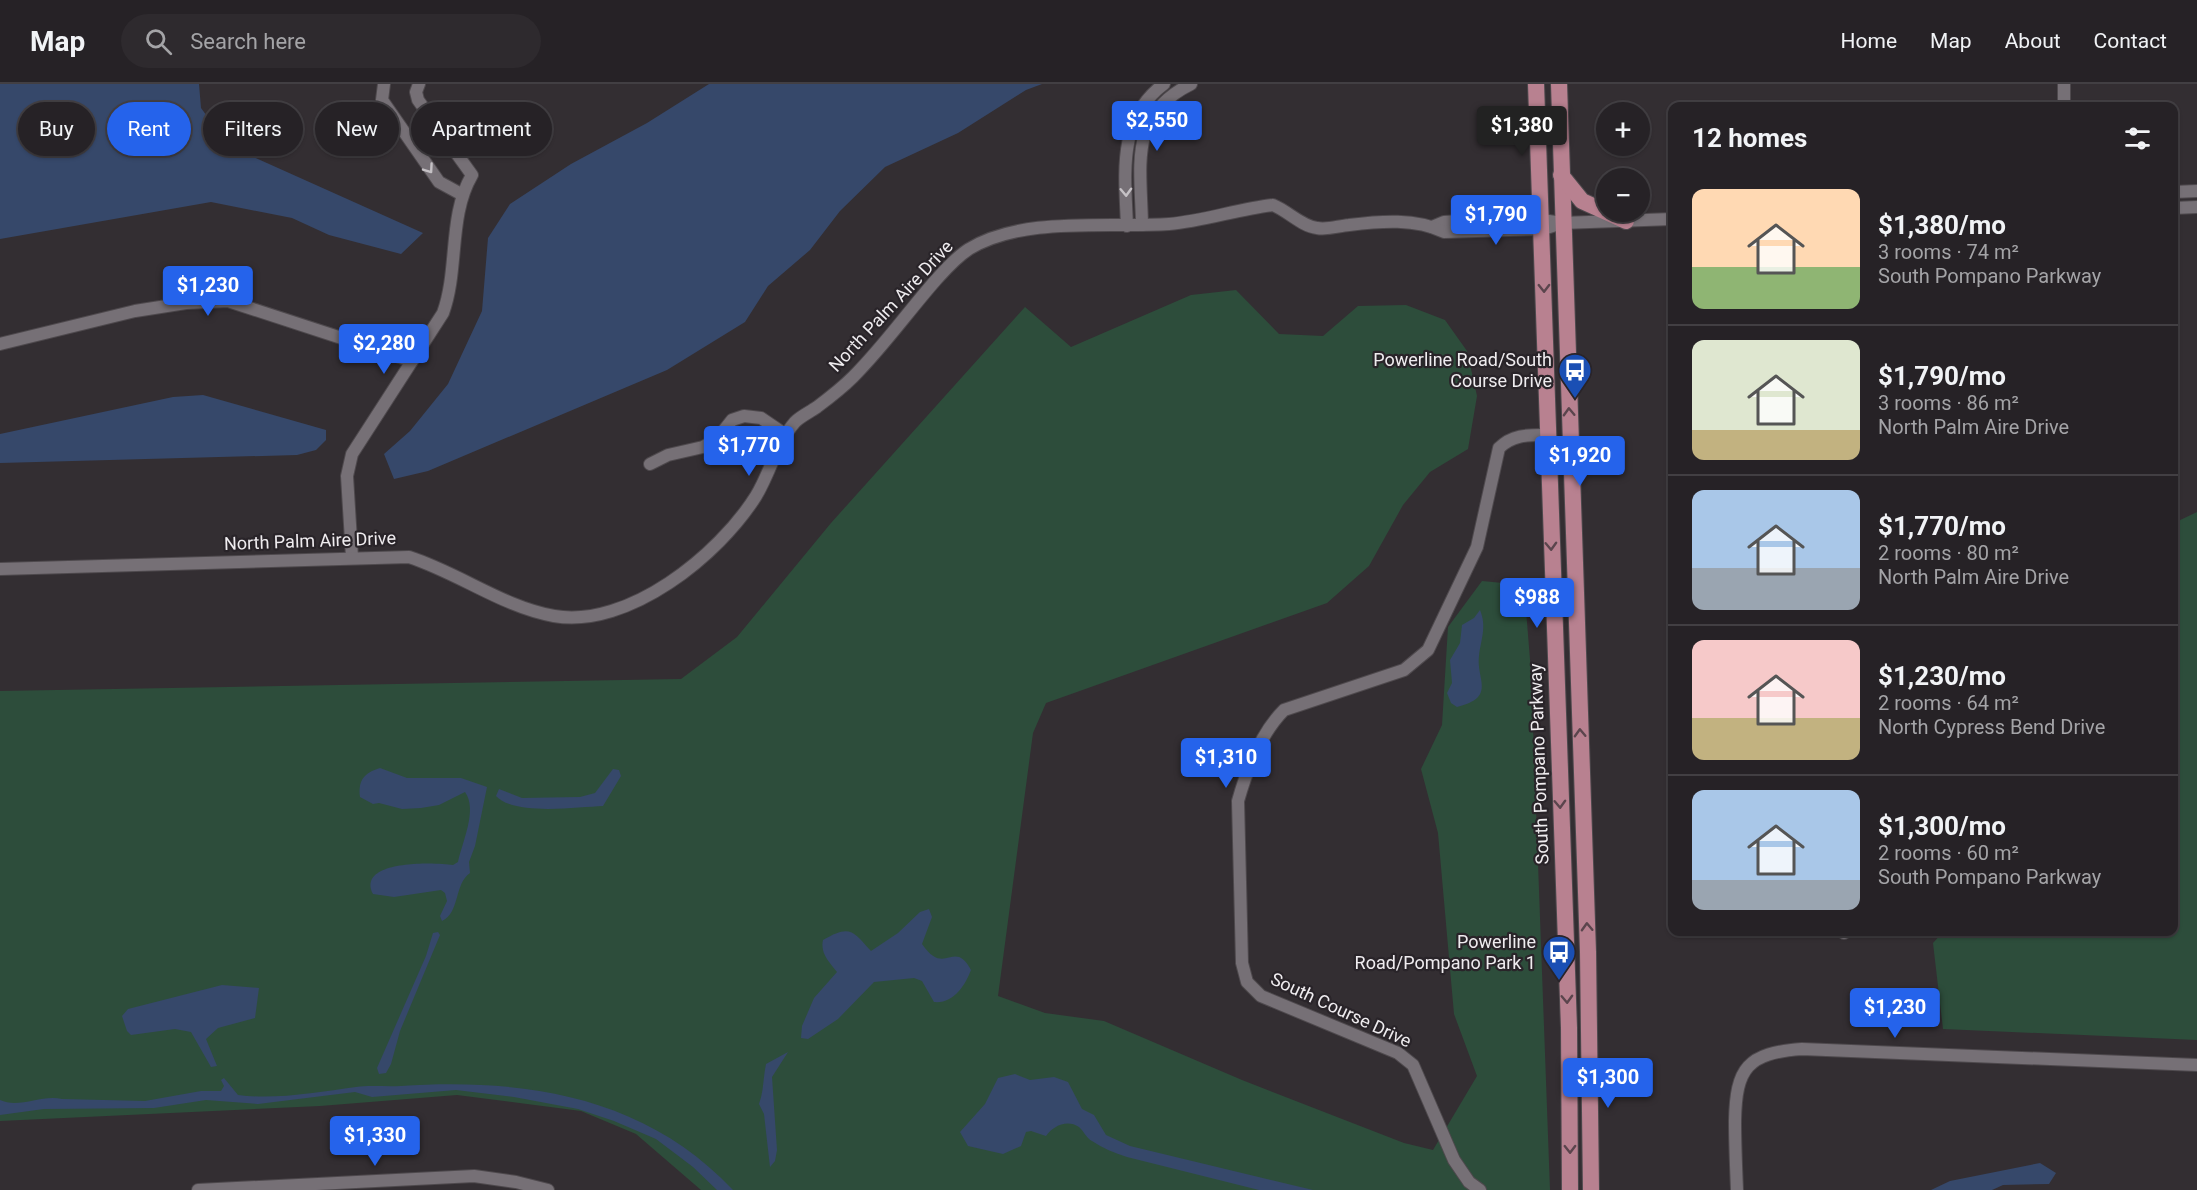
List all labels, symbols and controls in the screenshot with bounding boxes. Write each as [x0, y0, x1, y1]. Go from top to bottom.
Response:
search box [121, 14, 541, 68]
text: Map [30, 25, 85, 58]
icon: search [142, 25, 175, 58]
text: Search here [190, 29, 306, 54]
text: Home [1841, 29, 1897, 53]
text: Map [1930, 29, 1972, 53]
text: About [2005, 29, 2061, 53]
text: Contact [2094, 29, 2167, 53]
pin: $2,550 [1108, 101, 1206, 152]
chip: Buy [18, 102, 95, 156]
chip: Rent [107, 102, 191, 156]
chip: Filters [203, 102, 303, 156]
chip: New [315, 102, 399, 156]
chip: Apartment [411, 102, 552, 156]
map controls [1596, 102, 1650, 222]
button: + [1596, 102, 1650, 156]
pin: $1,380 [1473, 106, 1571, 157]
text: $2,550 [1126, 108, 1188, 132]
text: $1,380 [1491, 113, 1553, 137]
icon: filters [2121, 122, 2154, 155]
text: 12 homes [1692, 123, 1807, 153]
one-way arrow [422, 162, 433, 173]
button: − [1596, 168, 1650, 222]
one-way arrow [1119, 188, 1132, 197]
pin: $1,790 [1447, 195, 1545, 246]
text: $1,790 [1465, 202, 1527, 226]
text: $1,380/mo [1878, 210, 2006, 240]
icon: home [1740, 213, 1812, 285]
street label: North Palm Aire Drive [824, 236, 957, 376]
text: 3 rooms · 74 m² [1878, 240, 2019, 264]
text: South Pompano Parkway [1878, 264, 2101, 288]
pin: $1,230 [159, 266, 257, 317]
text: $1,230 [177, 273, 239, 297]
one-way arrow [1538, 283, 1550, 292]
pin: $2,280 [335, 324, 433, 375]
text: $2,280 [353, 331, 415, 355]
place label: Powerline Road/South Course Drive [1373, 349, 1552, 391]
bus stop icon: Powerline Road/South Course Drive [1557, 352, 1593, 399]
text: $1,790/mo [1878, 361, 2006, 391]
icon: home [1740, 364, 1812, 436]
text: 3 rooms · 86 m² [1878, 391, 2019, 415]
one-way arrow [1563, 407, 1575, 416]
text: North Palm Aire Drive [1878, 415, 2069, 439]
pin: $1,770 [700, 426, 798, 477]
text: $1,770 [718, 433, 780, 457]
pin: $1,920 [1531, 436, 1629, 487]
text: $1,920 [1549, 443, 1611, 467]
text: $1,770/mo [1878, 511, 2006, 541]
icon: home [1740, 514, 1812, 586]
street label: North Palm Aire Drive [224, 527, 396, 554]
one-way arrow [1545, 541, 1558, 550]
text: 2 rooms · 80 m² [1878, 541, 2019, 565]
text: North Palm Aire Drive [1878, 565, 2069, 589]
pin: $988 [1501, 578, 1573, 629]
text: $988 [1514, 585, 1560, 609]
text: $1,230/mo [1878, 661, 2006, 691]
street label: South Pompano Parkway [1524, 663, 1553, 865]
icon: home [1740, 664, 1812, 736]
text: 2 rooms · 64 m² [1878, 691, 2019, 715]
text: North Cypress Bend Drive [1878, 715, 2105, 739]
one-way arrow [1574, 728, 1587, 737]
pin: $1,310 [1177, 738, 1275, 789]
text: $1,310 [1195, 745, 1257, 769]
one-way arrow [1554, 799, 1567, 808]
text: $1,300/mo [1878, 811, 2006, 841]
icon: home [1740, 814, 1812, 886]
text: 2 rooms · 60 m² [1878, 841, 2019, 865]
text: South Pompano Parkway [1878, 865, 2101, 889]
one-way arrow [1581, 923, 1593, 932]
place label: Powerline Road/Pompano Park 1 [1355, 931, 1536, 973]
bus stop icon: Powerline Road/Pompano Park 1 [1541, 934, 1577, 981]
street label: South Course Drive [1267, 968, 1415, 1051]
pin: $1,230 [1846, 988, 1944, 1039]
one-way arrow [1561, 994, 1574, 1003]
text: $1,230 [1864, 995, 1926, 1019]
pin: $1,300 [1559, 1058, 1657, 1109]
text: $1,300 [1577, 1065, 1639, 1089]
pin: $1,330 [326, 1116, 424, 1167]
text: $1,330 [344, 1123, 406, 1147]
one-way arrow [1564, 1145, 1576, 1154]

